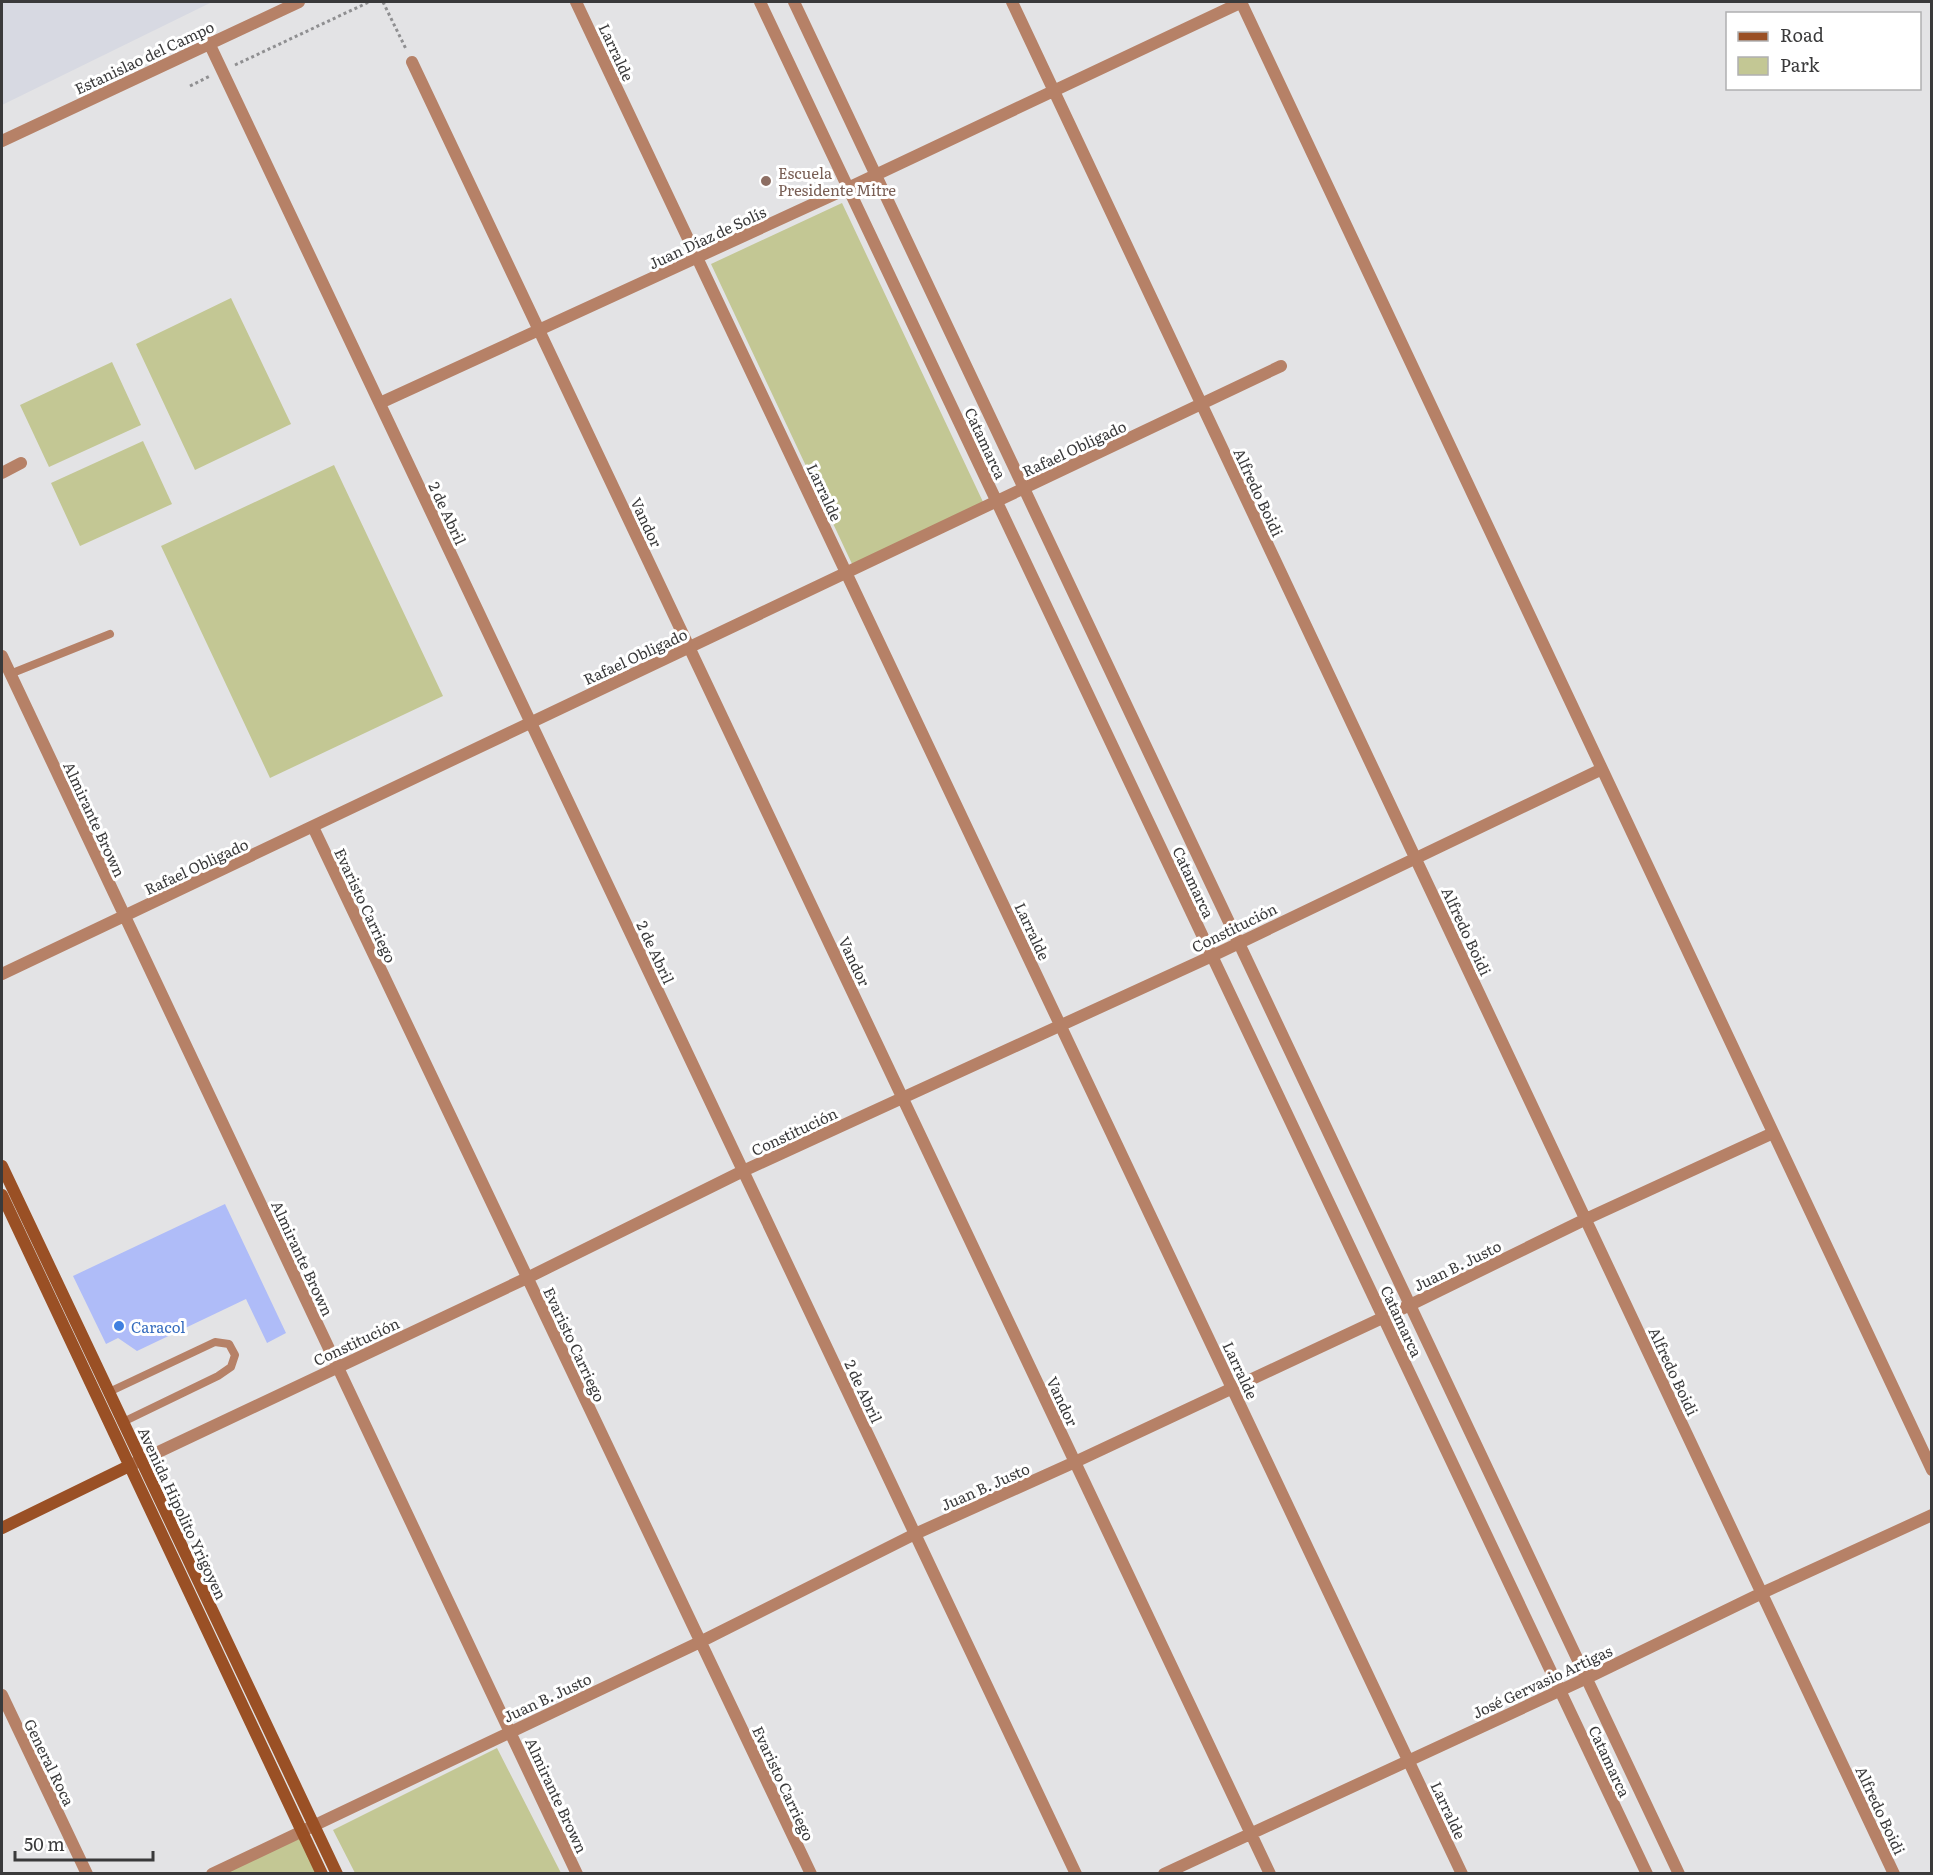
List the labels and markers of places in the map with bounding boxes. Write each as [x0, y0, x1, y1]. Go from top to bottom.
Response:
place label: Escuela Presidente Mitre [778, 161, 896, 201]
marker: Escuela Presidente Mitre [759, 174, 773, 188]
place label: Caracol [131, 1315, 185, 1338]
marker: Caracol [112, 1319, 126, 1333]

